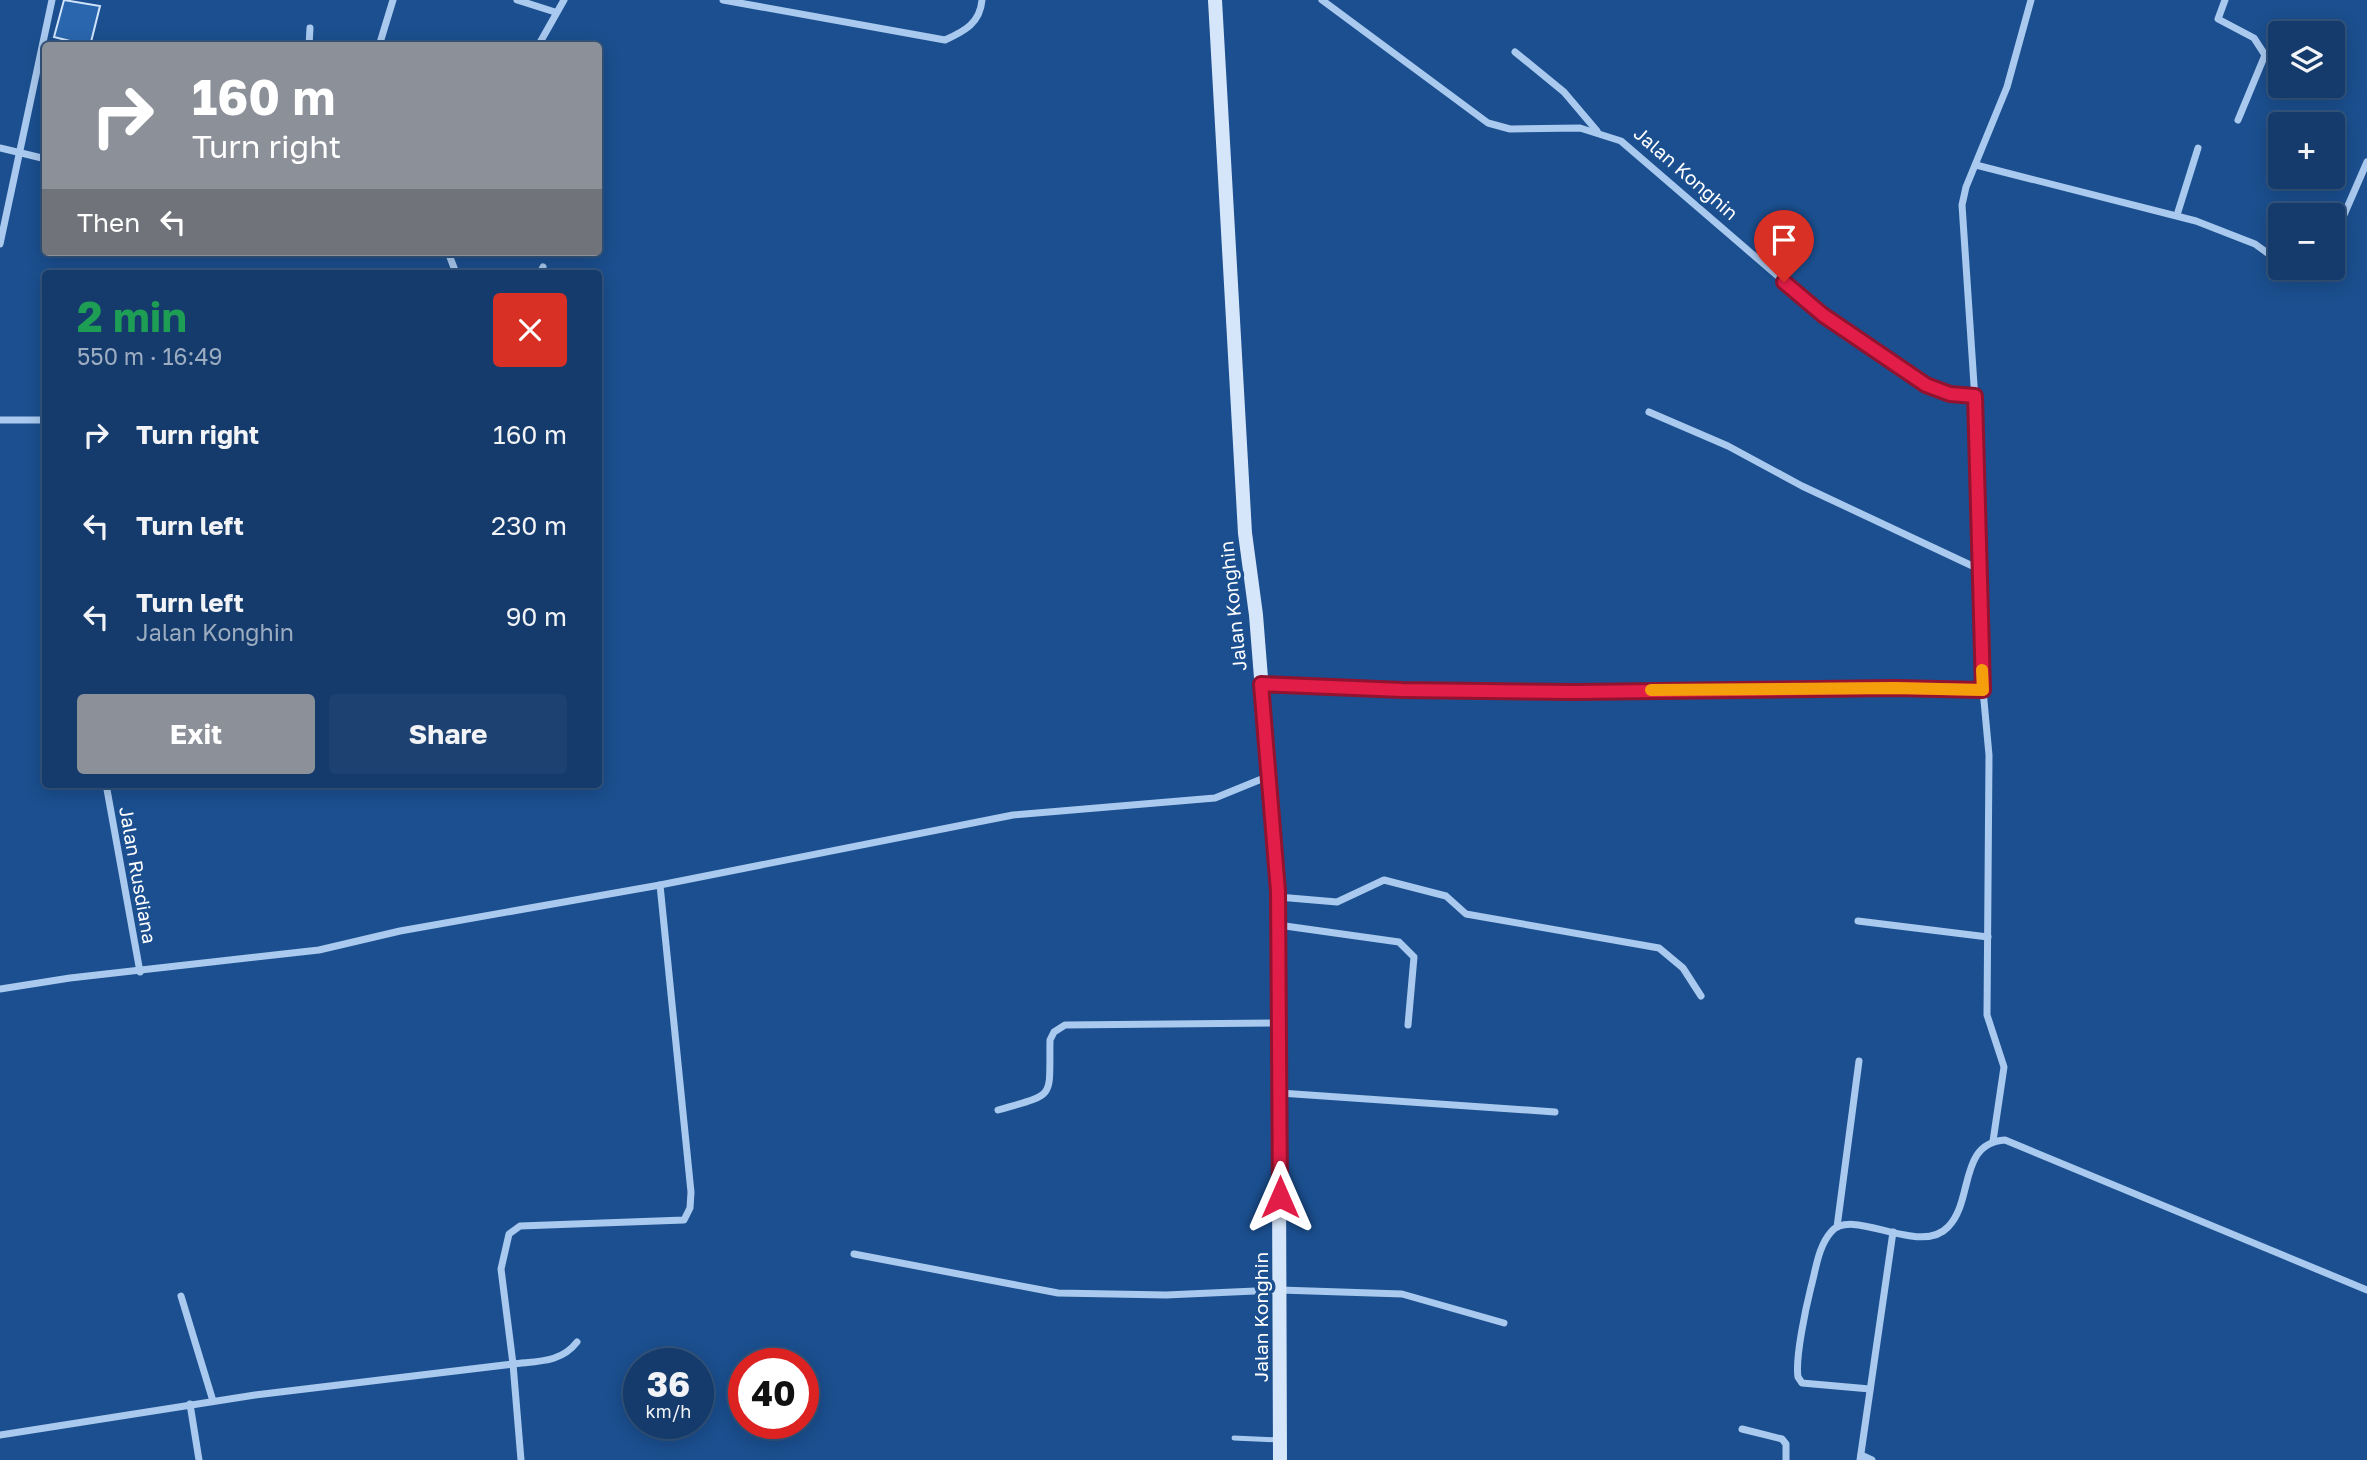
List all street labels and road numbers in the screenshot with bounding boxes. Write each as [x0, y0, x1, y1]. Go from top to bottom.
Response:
street label: Jalan Konghin [1630, 121, 1743, 224]
street label: Jalan Konghin [1214, 540, 1251, 672]
street label: Jalan Rusdiana [115, 805, 162, 945]
street label: Jalan Konghin [1249, 1252, 1272, 1382]

